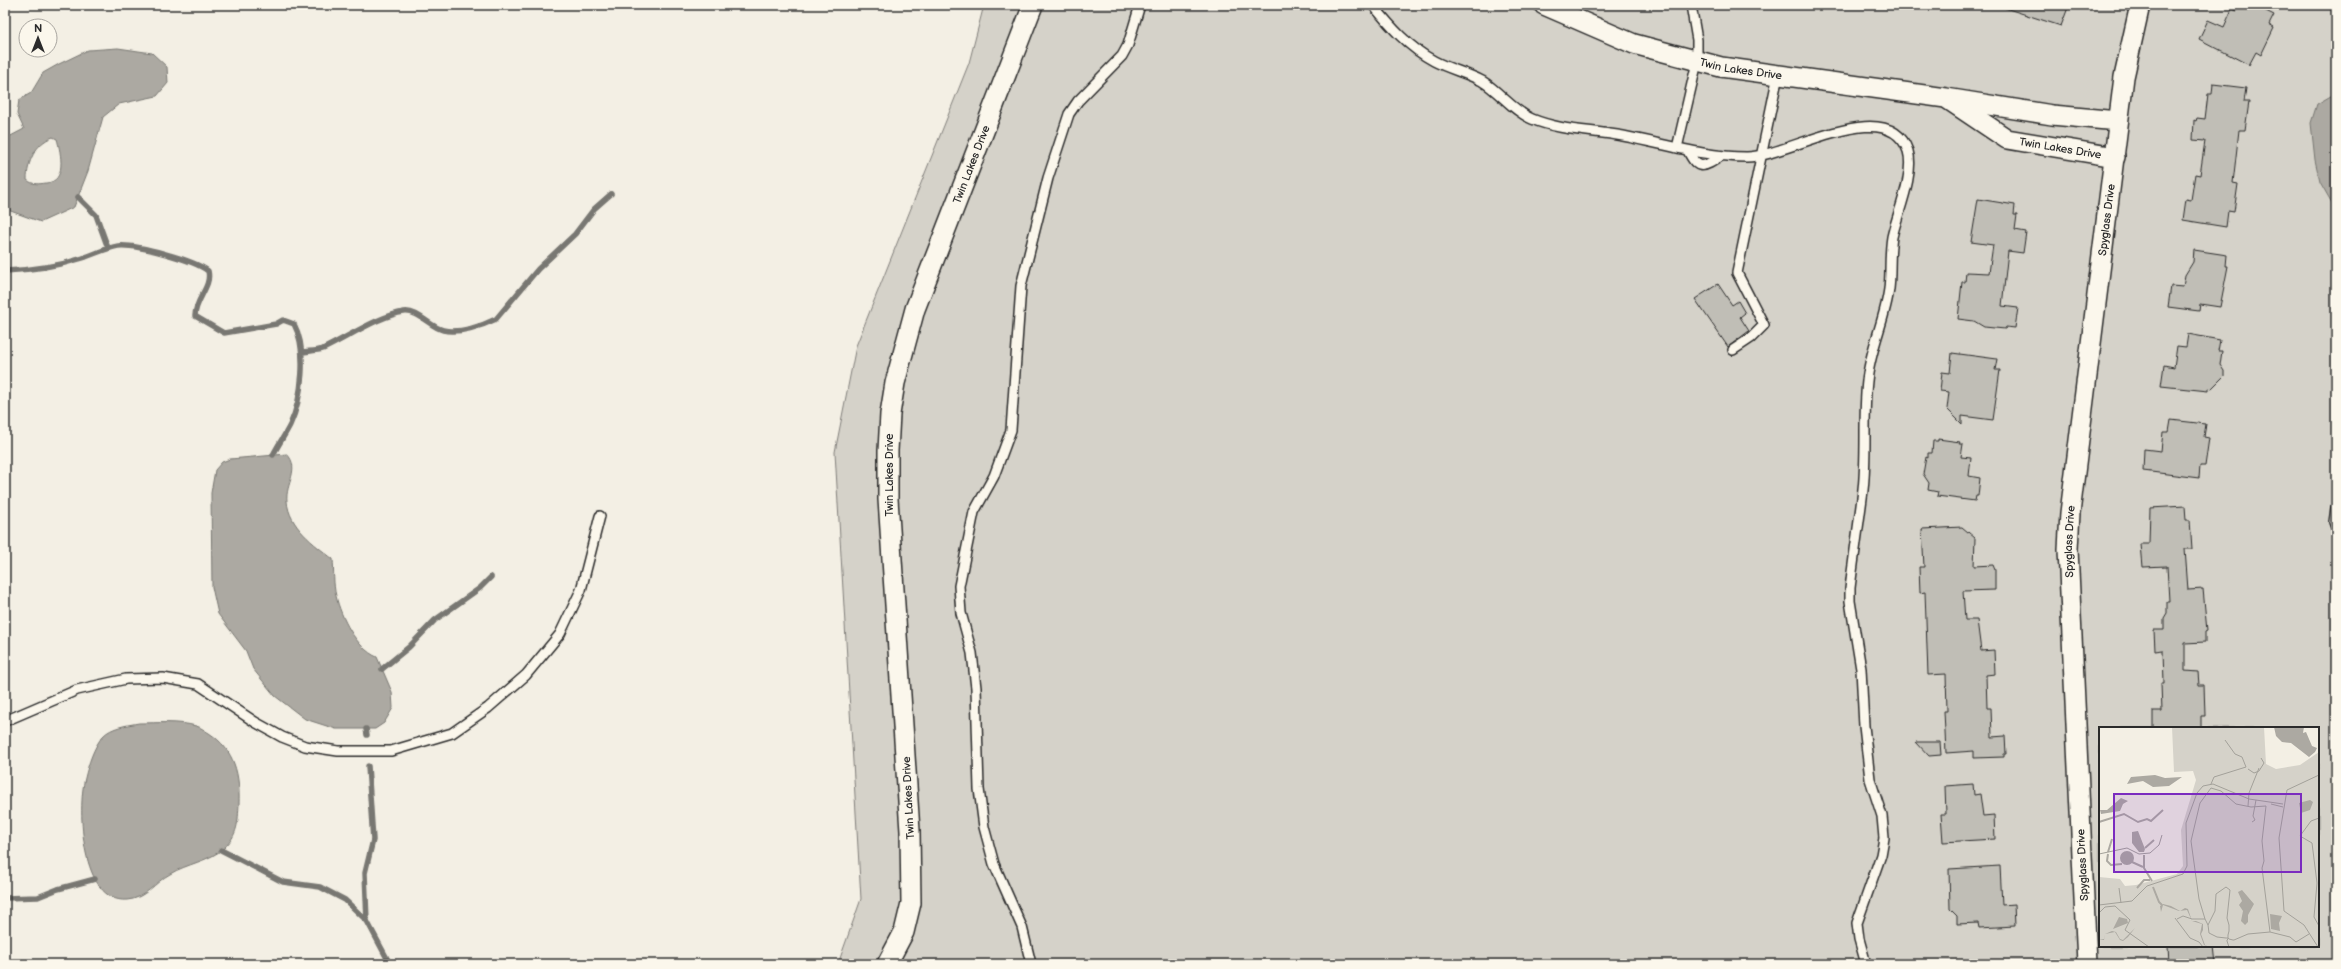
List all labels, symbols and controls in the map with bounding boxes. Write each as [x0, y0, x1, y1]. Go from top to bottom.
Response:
north arrow [18, 18, 58, 58]
text: N [34, 22, 42, 35]
street label: Twin Lakes Drive [1698, 56, 1783, 82]
street label: Twin Lakes Drive [950, 123, 993, 206]
street label: Twin Lakes Drive [2018, 135, 2103, 162]
street label: Spyglass Drive [2096, 183, 2118, 257]
street label: Twin Lakes Drive [883, 433, 896, 516]
street label: Spyglass Drive [2062, 504, 2078, 578]
inset map [2099, 727, 2319, 947]
street label: Twin Lakes Drive [900, 756, 917, 840]
street label: Spyglass Drive [2074, 828, 2091, 901]

